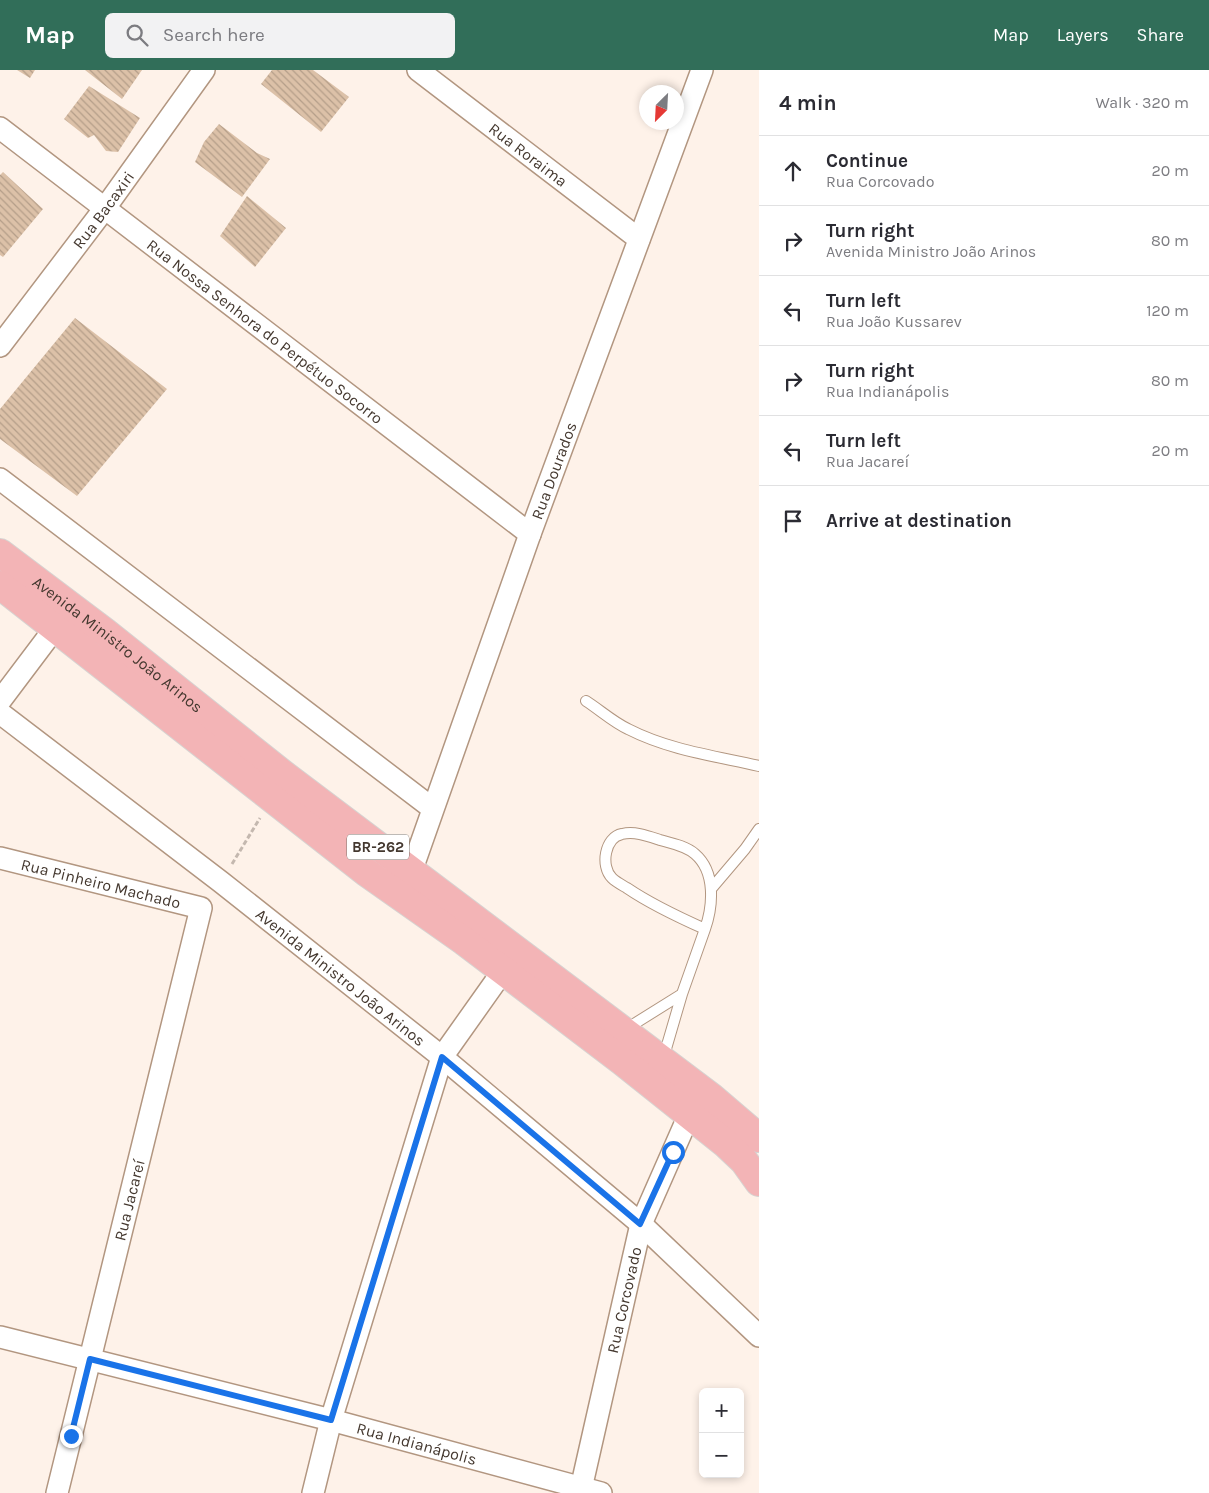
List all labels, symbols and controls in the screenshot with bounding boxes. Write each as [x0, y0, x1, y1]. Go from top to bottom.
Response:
search box [105, 13, 455, 58]
text: Map [25, 21, 75, 49]
icon: search [123, 21, 151, 49]
text: Search here [163, 24, 265, 46]
text: Map [993, 24, 1029, 46]
text: Layers [1057, 24, 1109, 46]
text: Share [1137, 24, 1184, 46]
north arrow [639, 85, 684, 130]
text: 4 min [779, 91, 837, 115]
text: Walk · 320 m [1095, 93, 1189, 112]
street label: Rua Roraima [485, 119, 571, 191]
text: Continue [826, 150, 908, 172]
icon: ahead [779, 157, 807, 185]
text: 20 m [1151, 161, 1189, 180]
street label: Rua Bacaxiri [69, 168, 138, 252]
text: Rua Corcovado [826, 172, 935, 191]
text: Turn right [826, 220, 915, 242]
icon: right [779, 227, 807, 255]
text: 80 m [1151, 231, 1189, 250]
street label: Rua Nossa Senhora do Perpétuo Socorro [143, 235, 387, 428]
text: Avenida Ministro João Arinos [826, 242, 1036, 261]
text: Turn left [826, 290, 901, 312]
icon: left [779, 297, 807, 325]
text: 120 m [1146, 301, 1189, 320]
text: Rua João Kussarev [826, 312, 962, 331]
text: Turn right [826, 360, 915, 382]
icon: right [779, 367, 807, 395]
text: 80 m [1151, 371, 1189, 390]
text: Rua Indianápolis [826, 382, 950, 401]
street label: Rua Dourados [527, 419, 581, 522]
text: Turn left [826, 430, 901, 452]
icon: left [779, 437, 807, 465]
text: 20 m [1151, 441, 1189, 460]
text: Rua Jacareí [826, 452, 909, 471]
icon: arrive [779, 507, 807, 535]
text: Arrive at destination [826, 510, 1012, 532]
street label: Avenida Ministro João Arinos [29, 572, 207, 717]
road number: BR-262 [347, 834, 409, 860]
street label: Rua Pinheiro Machado [19, 855, 183, 913]
street label: Avenida Ministro João Arinos [252, 904, 429, 1050]
route start [662, 1141, 685, 1164]
street label: Rua Jacareí [110, 1157, 149, 1243]
street label: Rua Corcovado [603, 1245, 646, 1355]
map controls [699, 1388, 744, 1478]
button: + [699, 1388, 744, 1433]
street label: Rua Indianápolis [354, 1418, 479, 1469]
route end [60, 1425, 83, 1448]
button: − [699, 1433, 744, 1478]

